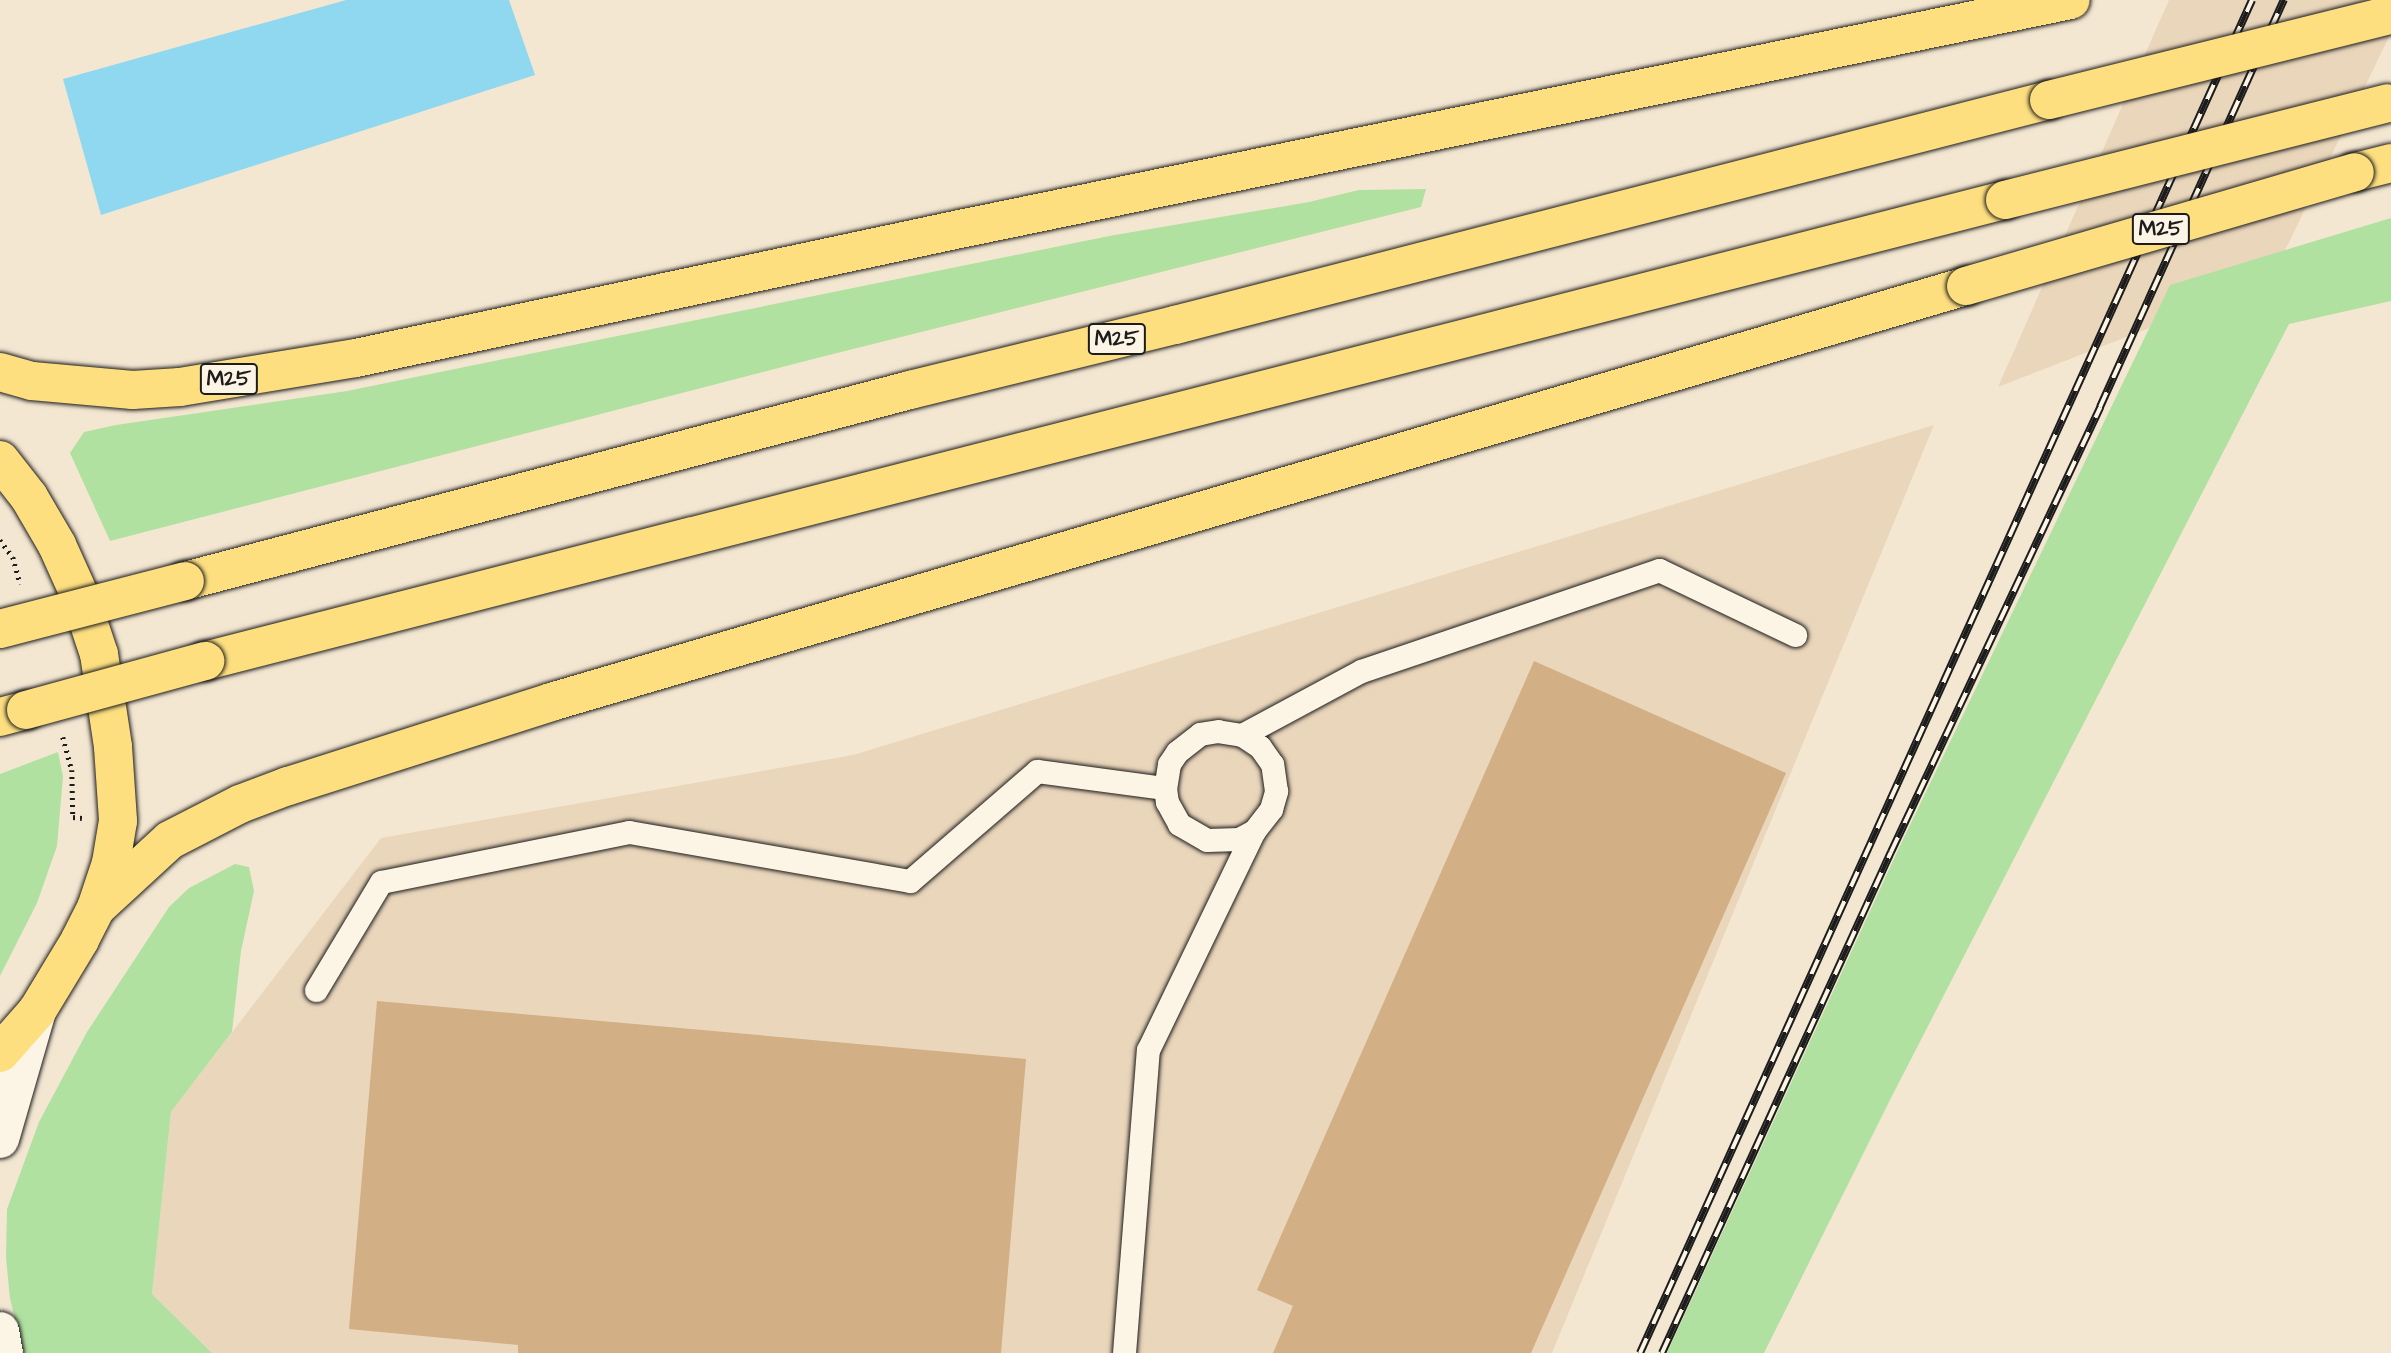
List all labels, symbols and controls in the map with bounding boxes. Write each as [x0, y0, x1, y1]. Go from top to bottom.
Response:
road number: M25 [2131, 212, 2191, 246]
road number: M25 [1087, 322, 1147, 356]
road number: M25 [199, 362, 259, 396]

